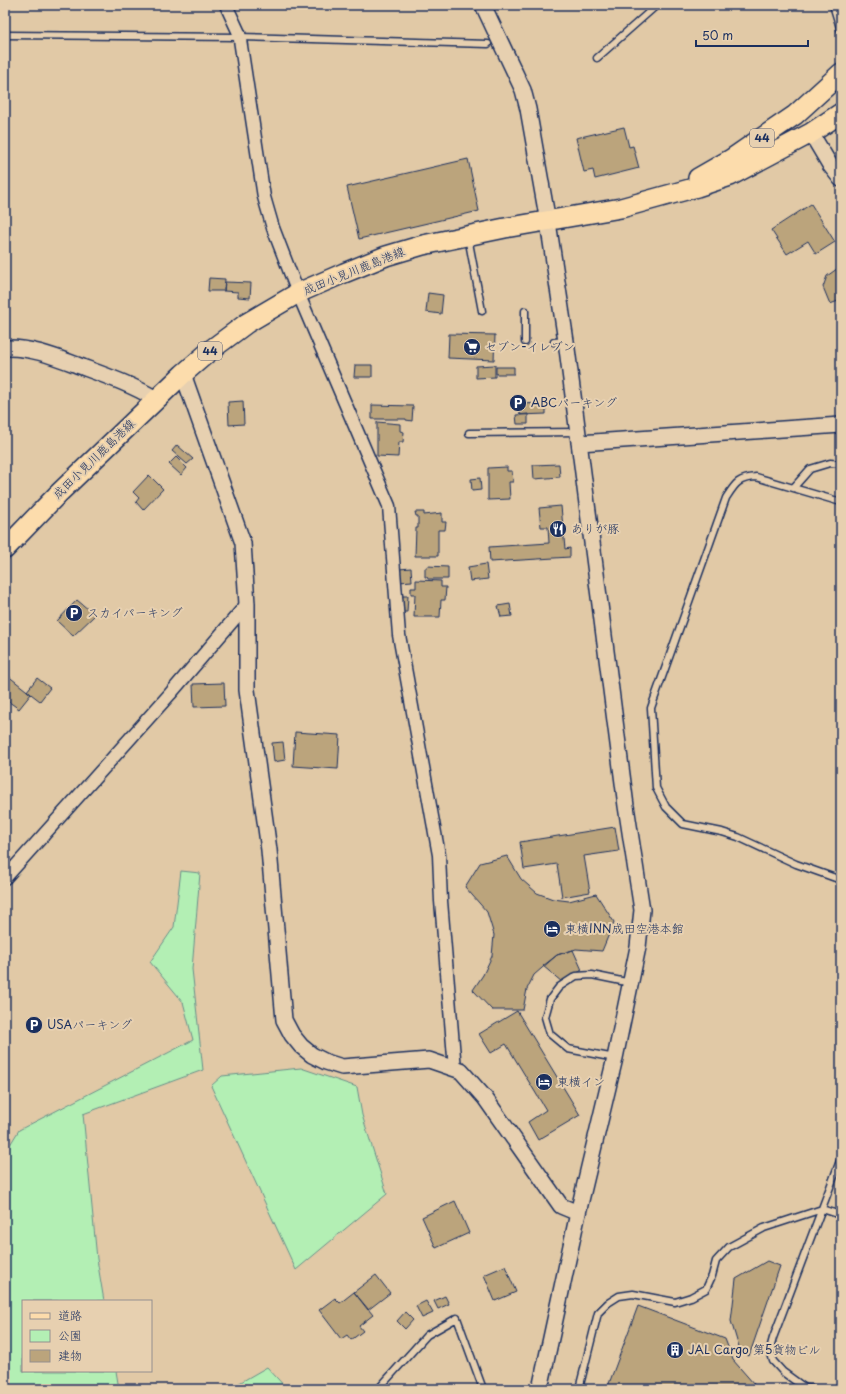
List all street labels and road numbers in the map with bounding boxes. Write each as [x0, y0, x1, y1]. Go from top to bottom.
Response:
road number: 44 [750, 129, 774, 147]
street label: 成田小見川鹿島港線 [300, 241, 407, 299]
road number: 44 [198, 342, 222, 360]
street label: 成田小見川鹿島港線 [48, 414, 138, 502]

